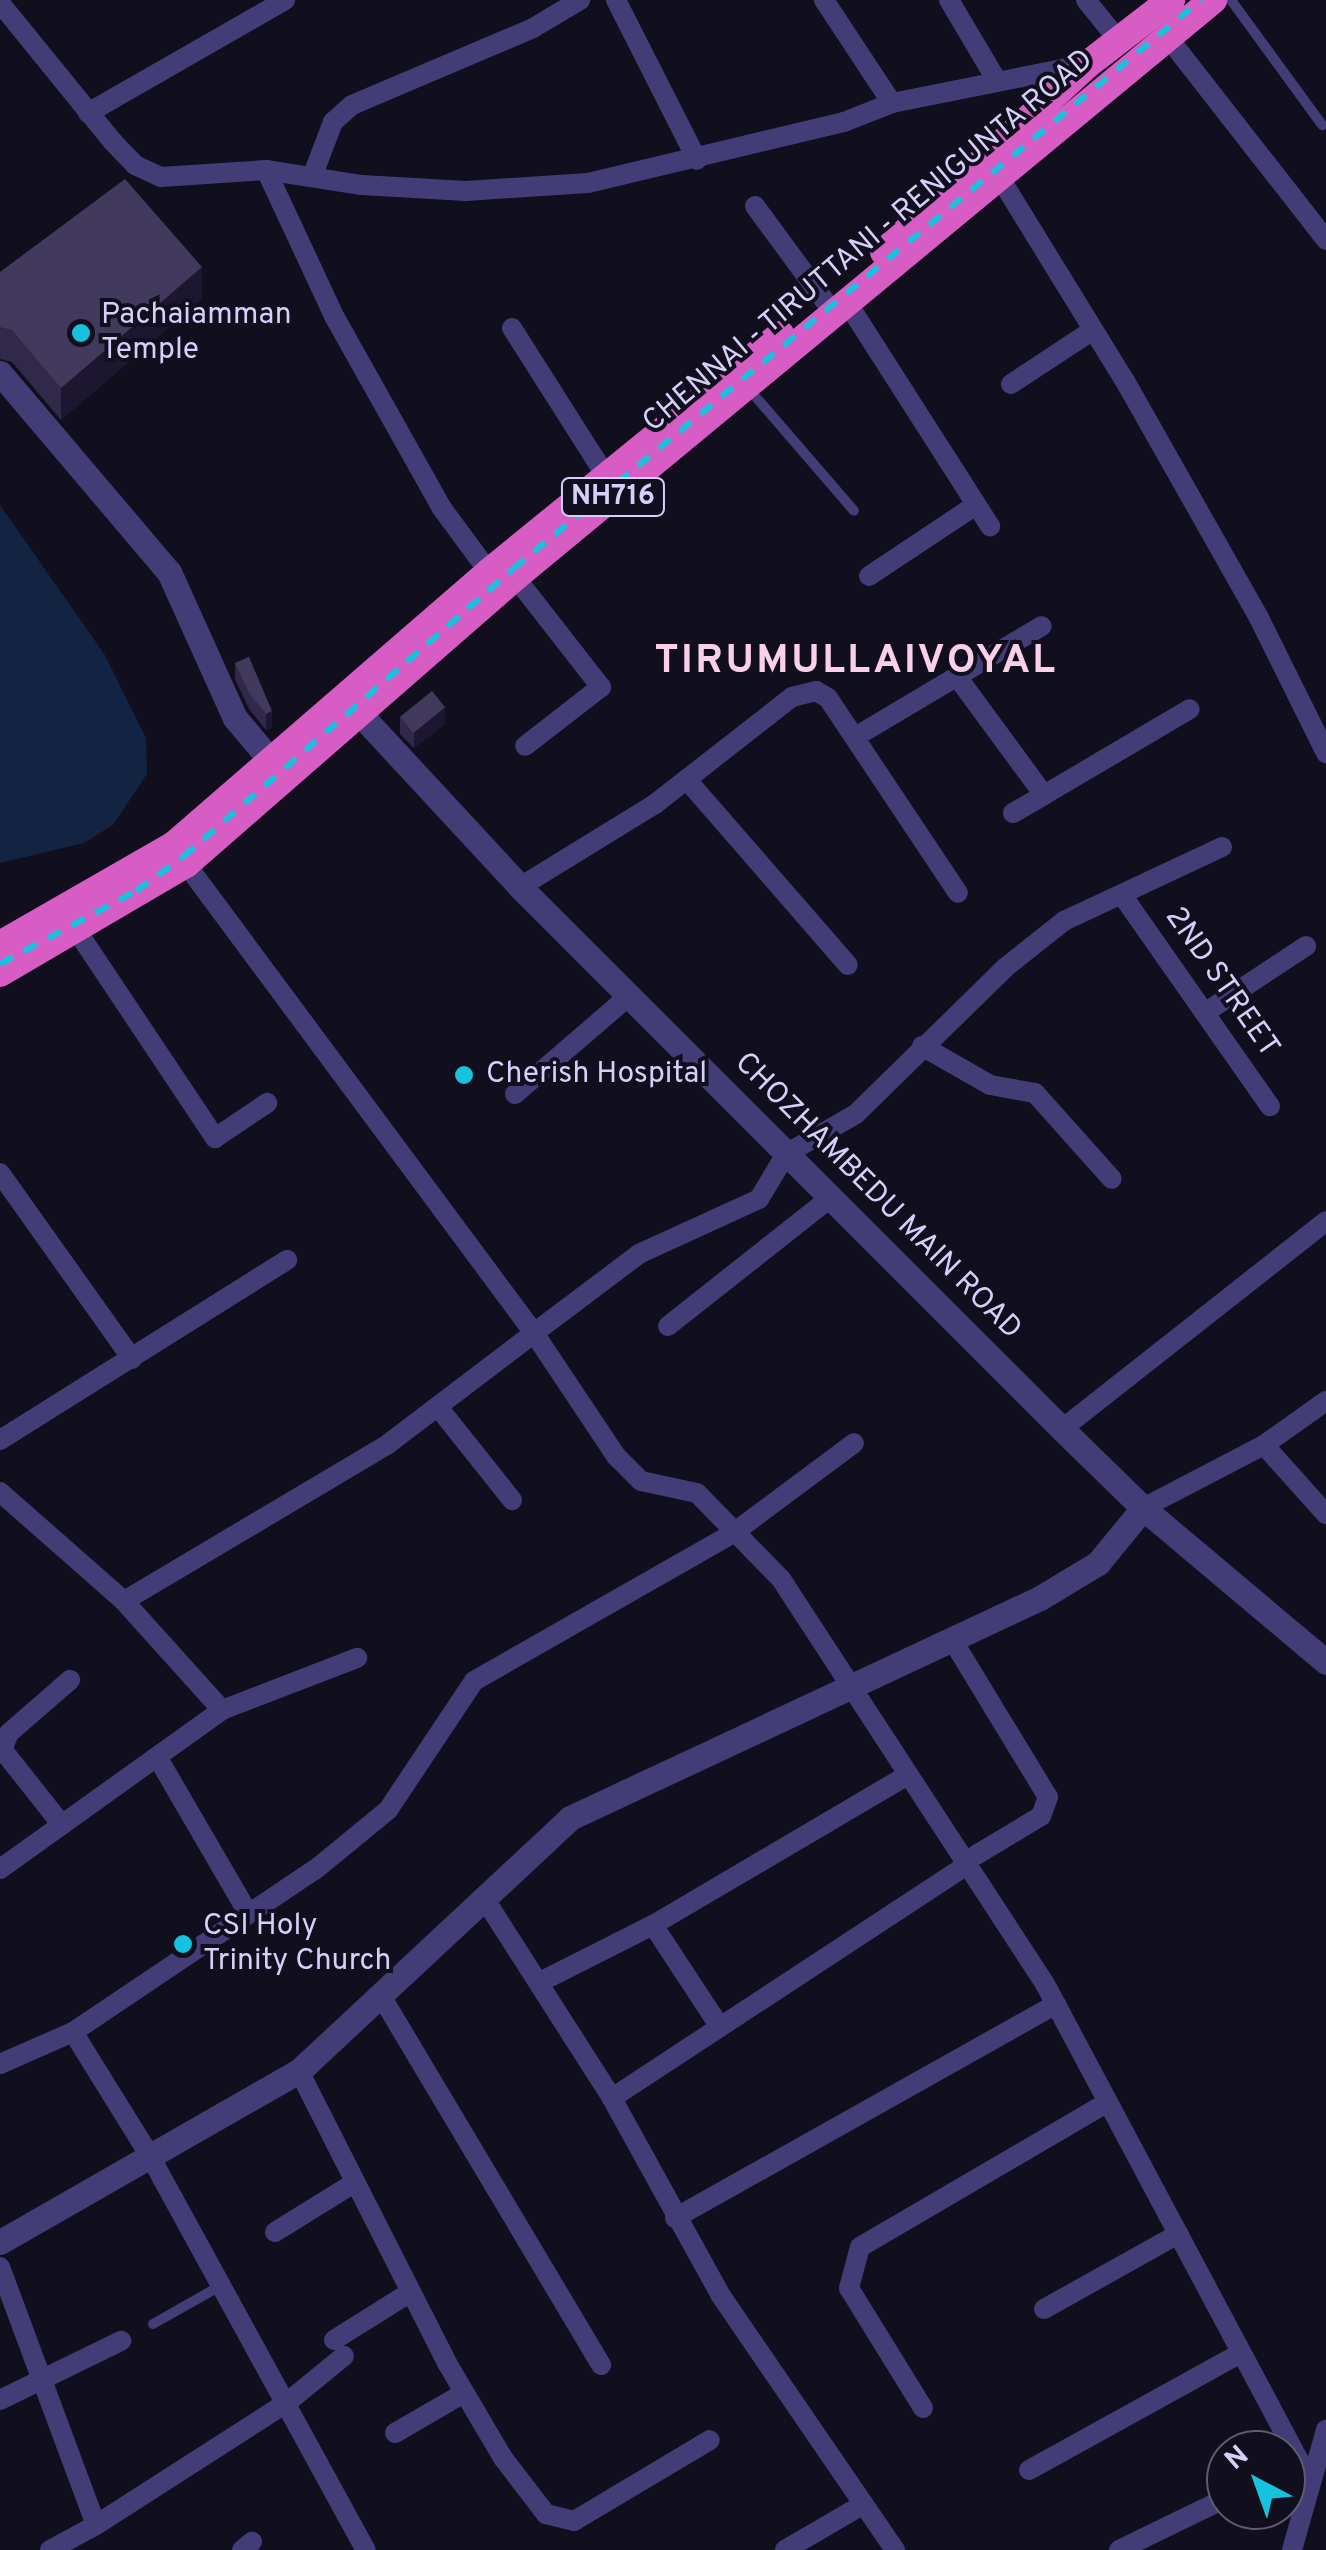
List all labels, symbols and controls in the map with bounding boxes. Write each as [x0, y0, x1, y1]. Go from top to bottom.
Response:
street label: CHENNAI - TIRUTTANI - RENIGUNTA ROAD [636, 42, 1102, 442]
place label: Pachaiamman Temple [101, 298, 292, 368]
marker: Pachaiamman Temple [70, 322, 92, 344]
road number: NH716 [560, 474, 666, 520]
district label: TIRUMULLAIVOYAL [655, 638, 1057, 686]
street label: 2ND STREET [1156, 901, 1286, 1065]
street label: CHOZHAMBEDU MAIN ROAD [726, 1046, 1028, 1348]
place label: Cherish Hospital [486, 1057, 707, 1093]
marker: Cherish Hospital [451, 1062, 477, 1088]
place label: CSI Holy Trinity Church [203, 1909, 391, 1980]
marker: CSI Holy Trinity Church [172, 1933, 194, 1955]
north arrow [1206, 2430, 1306, 2530]
text: N [1218, 2439, 1257, 2479]

